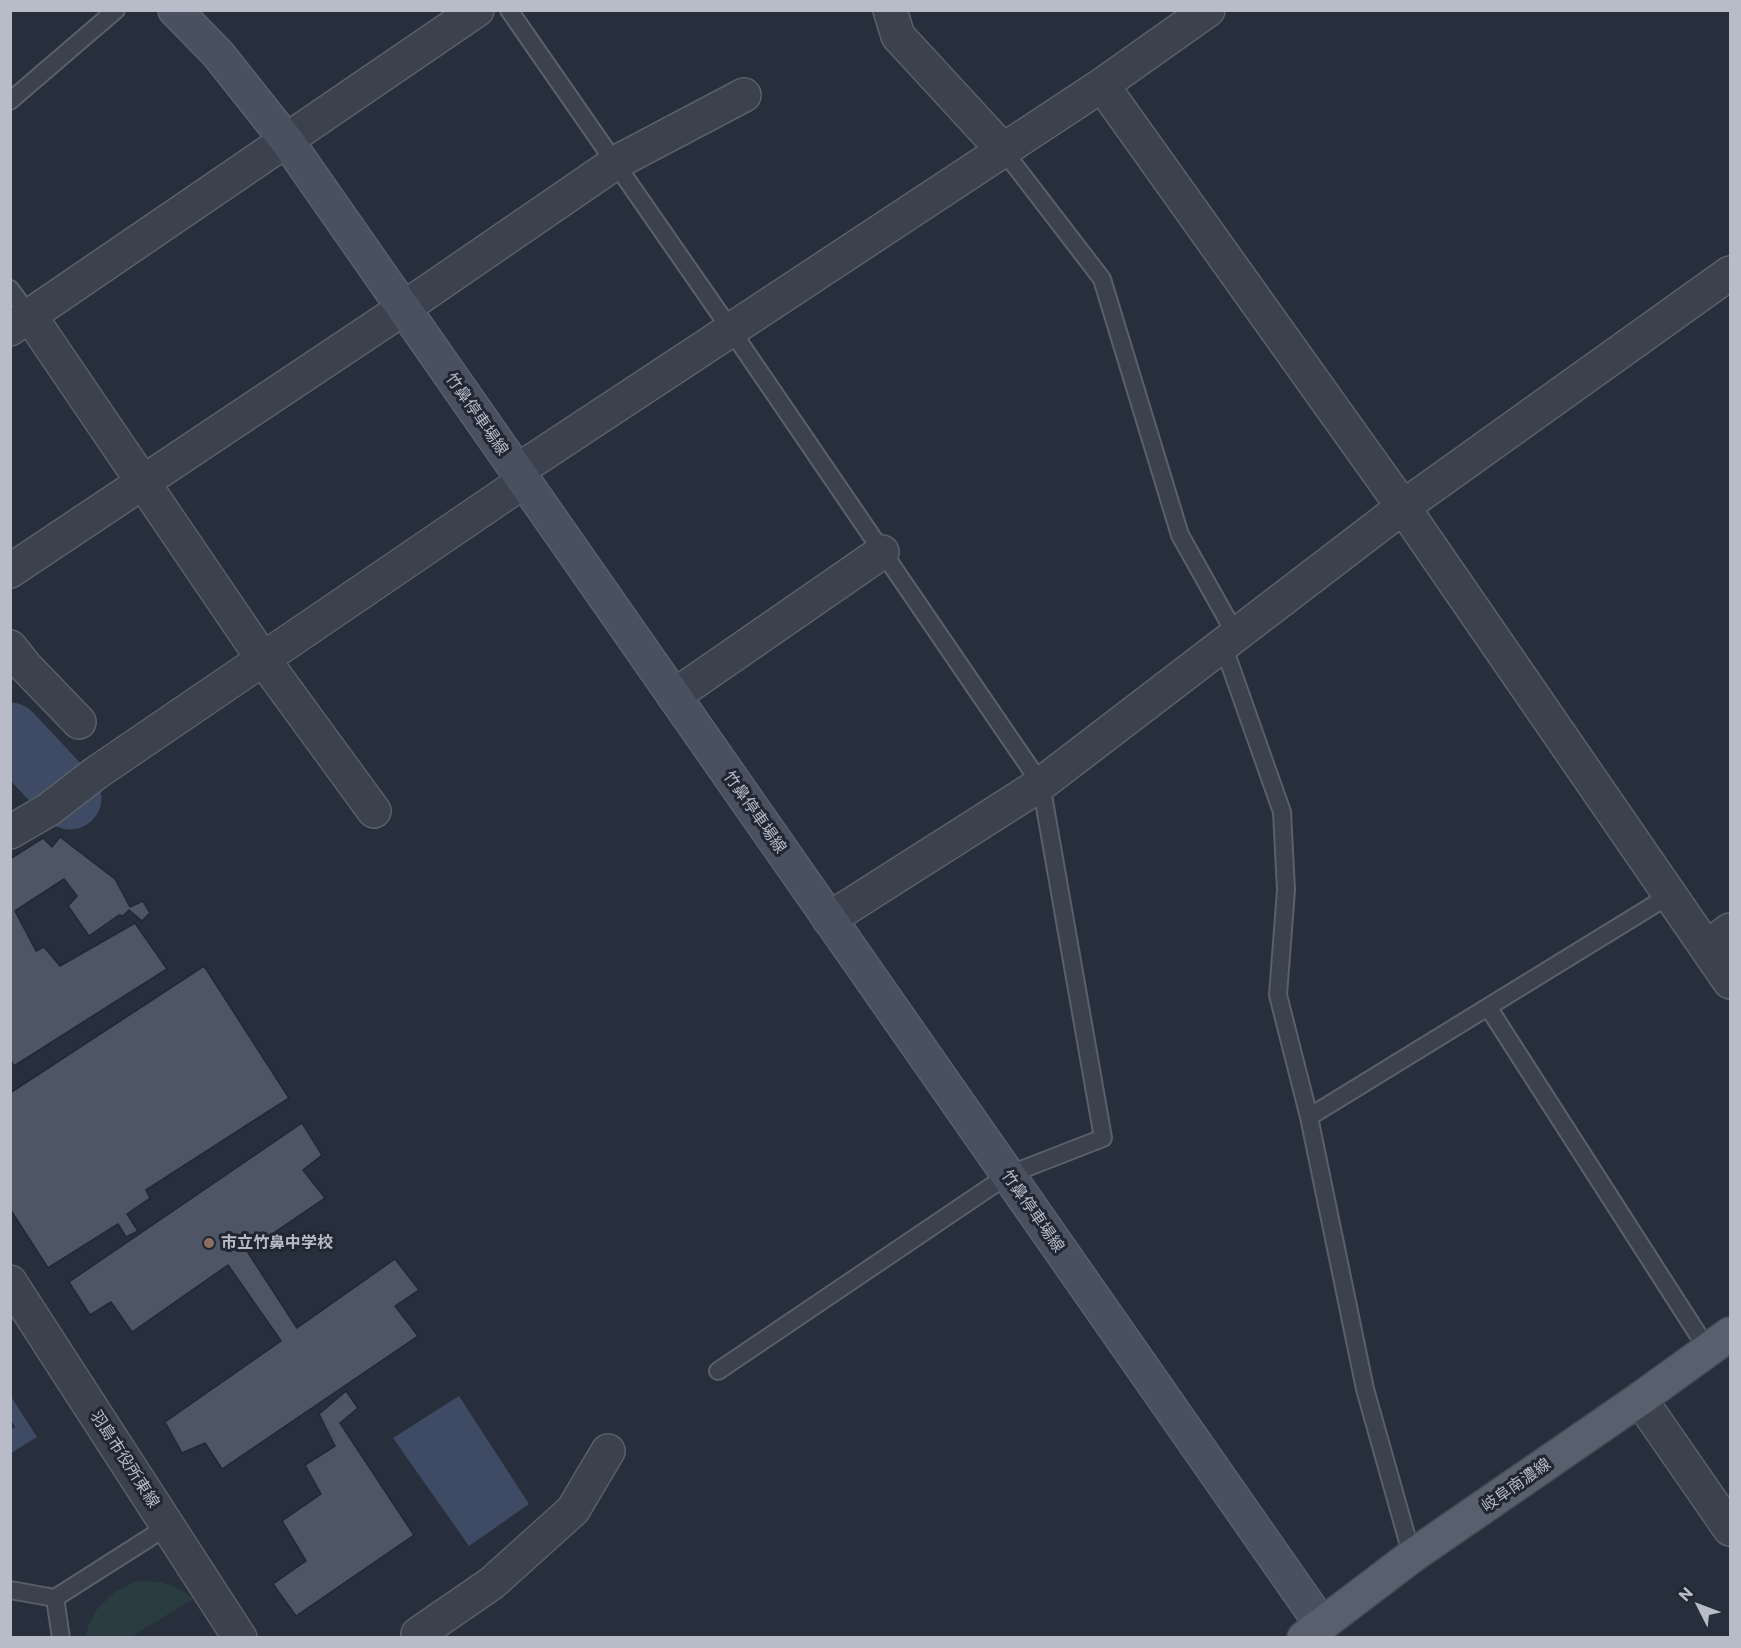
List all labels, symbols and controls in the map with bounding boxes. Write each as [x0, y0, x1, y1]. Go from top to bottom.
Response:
street label: 竹鼻停車場線 [442, 369, 512, 459]
street label: 竹鼻停車場線 [720, 767, 790, 857]
street label: 竹鼻停車場線 [998, 1166, 1068, 1256]
place label: 市立竹鼻中学校 [221, 1233, 333, 1253]
marker: 市立竹鼻中学校 [202, 1236, 216, 1250]
street label: 羽島市役所東線 [86, 1407, 164, 1511]
street label: 岐阜南濃線 [1478, 1454, 1554, 1516]
north arrow [1669, 1576, 1729, 1636]
text: N [1674, 1583, 1696, 1604]

